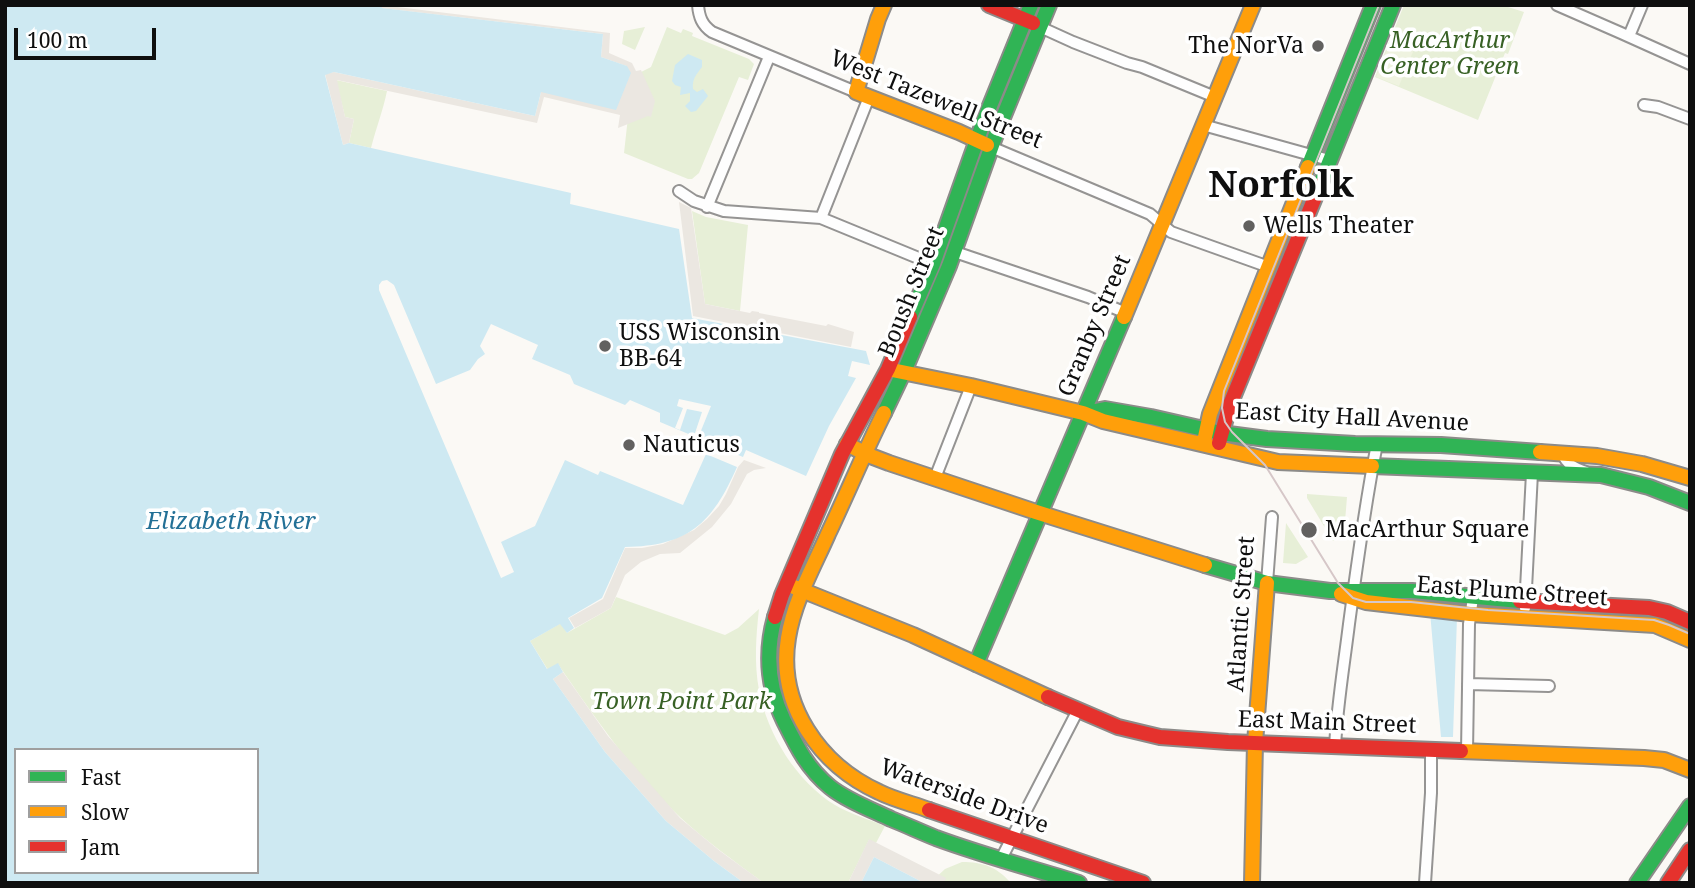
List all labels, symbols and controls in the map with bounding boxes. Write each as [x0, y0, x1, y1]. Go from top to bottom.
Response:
scale bar [18, 14, 159, 58]
text: 100 m [27, 26, 88, 54]
park label: MacArthur Center Green [1380, 27, 1520, 81]
place label: The NorVa [1188, 32, 1304, 60]
marker: The NorVa [1310, 38, 1326, 54]
street label: West Tazewell Street [826, 45, 1046, 155]
district label: Norfolk [1208, 164, 1354, 208]
place label: Wells Theater [1263, 212, 1414, 240]
marker: Wells Theater [1241, 218, 1257, 234]
street label: Boush Street [873, 223, 951, 361]
street label: Granby Street [1053, 251, 1137, 401]
place label: USS Wisconsin BB-64 [619, 319, 780, 373]
marker: USS Wisconsin BB-64 [597, 338, 613, 354]
street label: East City Hall Avenue [1234, 398, 1470, 438]
place label: Nauticus [643, 431, 740, 459]
marker: Nauticus [621, 437, 637, 453]
water label: Elizabeth River [146, 508, 316, 536]
place label: MacArthur Square [1325, 516, 1529, 544]
marker: MacArthur Square [1299, 520, 1319, 540]
street label: Atlantic Street [1223, 535, 1261, 693]
street label: East Plume Street [1416, 572, 1608, 612]
park label: Town Point Park [592, 688, 772, 716]
street label: East Main Street [1237, 706, 1417, 740]
legend [14, 748, 259, 874]
street label: Waterside Drive [876, 754, 1052, 840]
text: Fast [81, 763, 121, 791]
text: Slow [81, 798, 129, 826]
text: Jam [81, 833, 120, 861]

